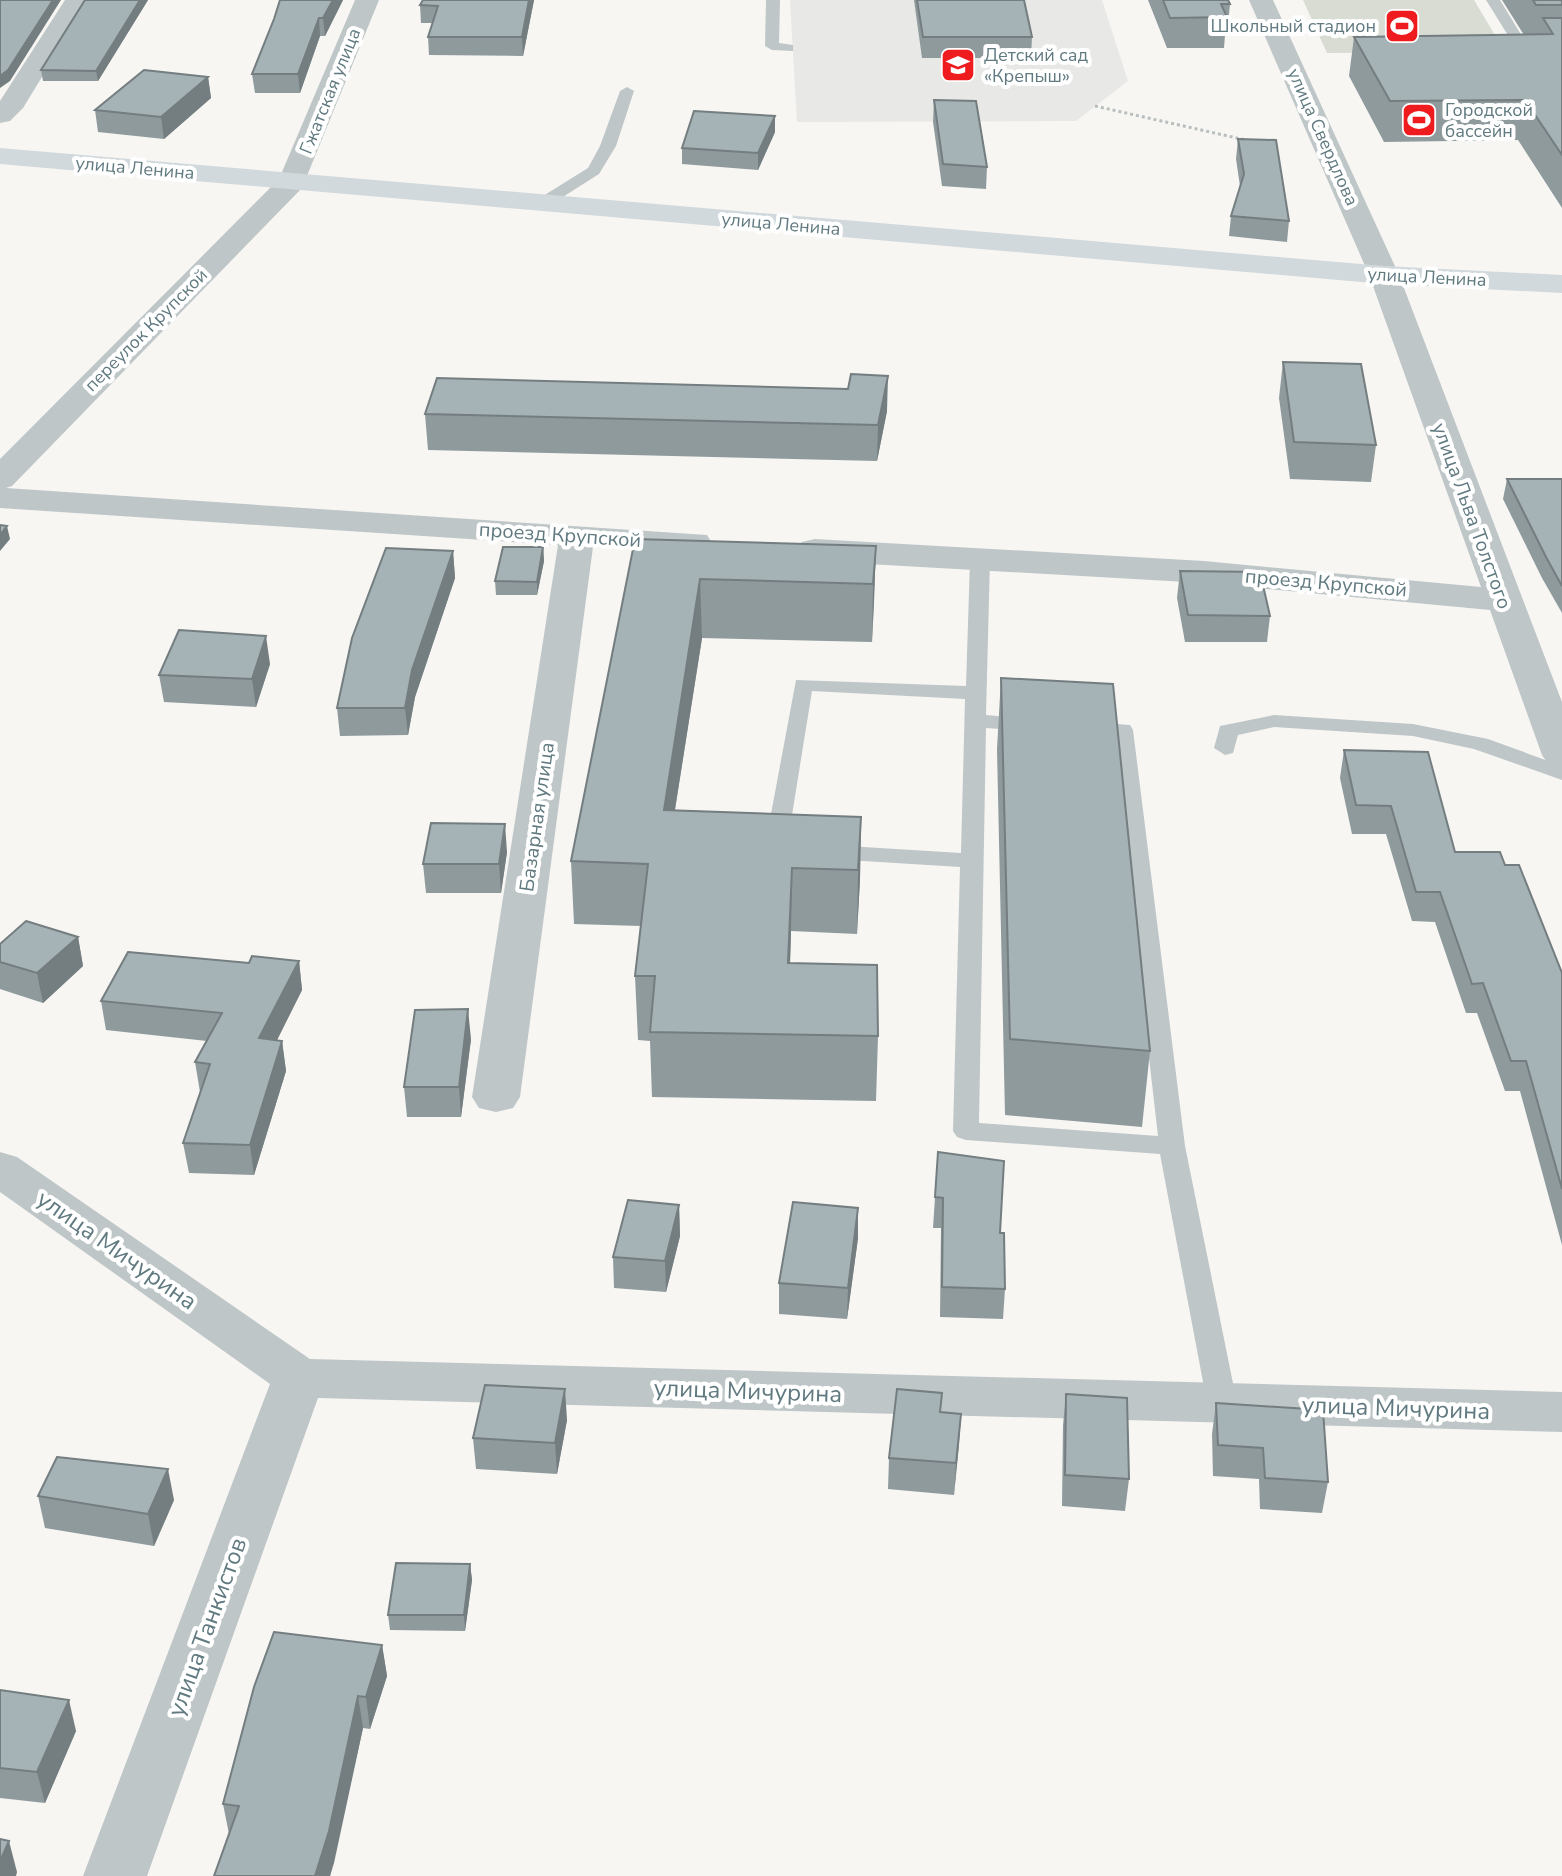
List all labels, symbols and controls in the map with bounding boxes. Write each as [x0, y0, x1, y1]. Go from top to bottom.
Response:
sports icon: Школьный стадион [1383, 7, 1421, 45]
place label: Школьный стадион [1211, 14, 1376, 38]
street label: Гжатская улица [294, 24, 366, 158]
place label: Детский сад «Крепыш» [984, 43, 1089, 88]
school or university icon: Детский сад «Крепыш» [939, 46, 977, 84]
street label: улица Свердлова [1282, 65, 1364, 209]
place label: Городской бассейн [1445, 98, 1533, 143]
sports icon: Городской бассейн [1400, 101, 1438, 139]
street label: улица Ленина [75, 151, 195, 185]
street label: улица Ленина [721, 207, 841, 241]
street label: улица Ленина [1367, 262, 1487, 292]
street label: переулок Крупской [79, 263, 213, 397]
street label: улица Льва Толстого [1426, 419, 1518, 613]
street label: проезд Крупской [478, 516, 642, 554]
street label: проезд Крупской [1244, 562, 1408, 604]
street label: Базарная улица [513, 740, 561, 894]
street label: улица Мичурина [31, 1183, 203, 1317]
street label: улица Мичурина [653, 1372, 843, 1410]
street label: улица Мичурина [1301, 1389, 1491, 1427]
street label: улица Танкистов [160, 1533, 254, 1721]

